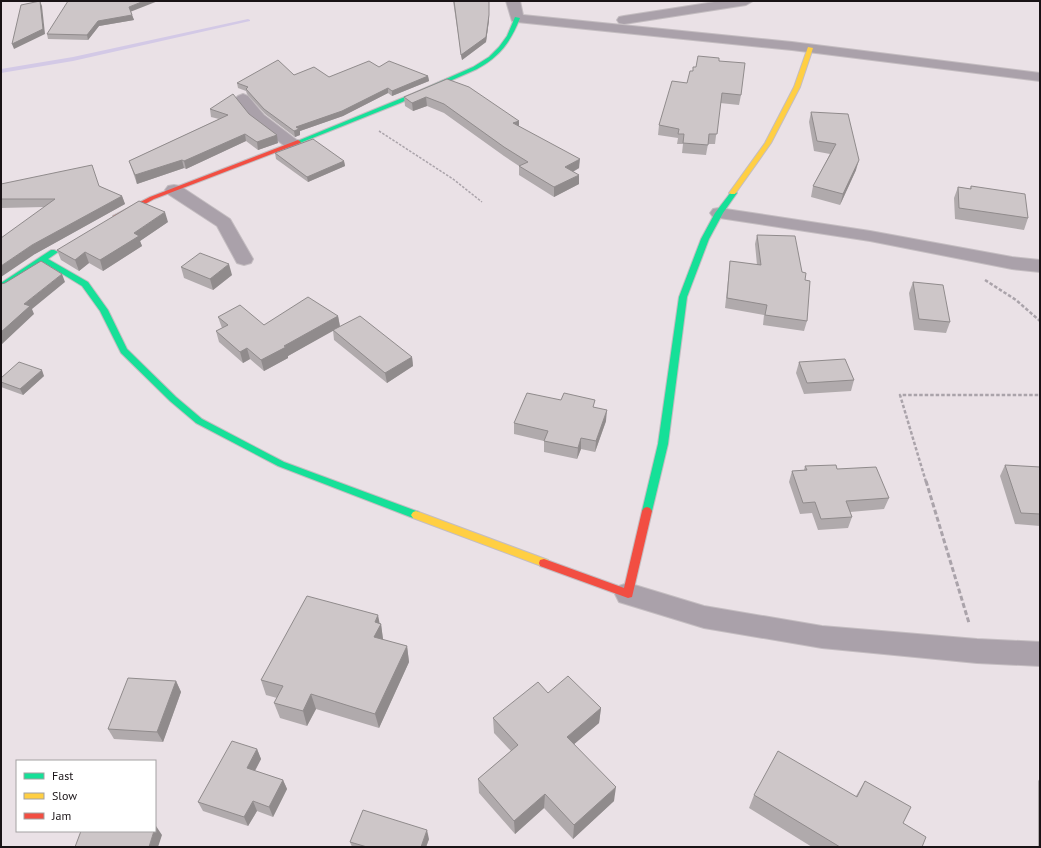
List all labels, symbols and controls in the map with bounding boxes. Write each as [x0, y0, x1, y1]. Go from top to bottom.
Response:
legend [16, 760, 156, 832]
text: Fast [52, 768, 73, 783]
text: Slow [52, 788, 77, 803]
text: Jam [51, 808, 71, 823]

